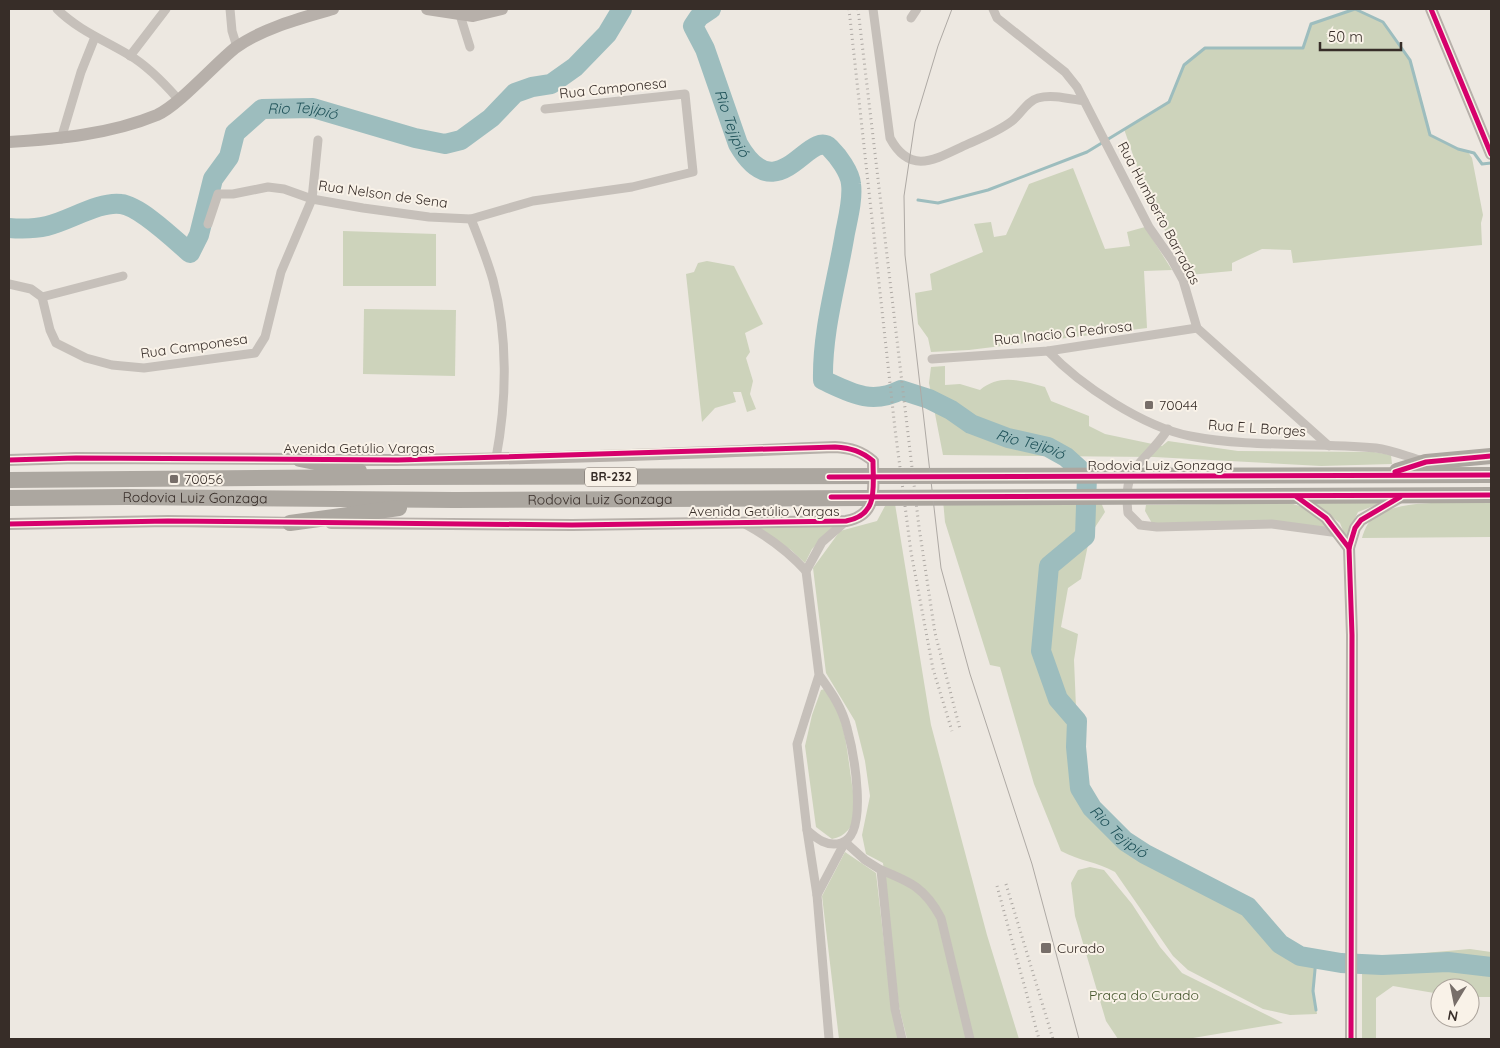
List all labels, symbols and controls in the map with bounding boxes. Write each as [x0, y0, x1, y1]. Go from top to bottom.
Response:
scale bar [1320, 20, 1401, 52]
text: 50 m [1328, 27, 1363, 46]
street label: Rua Camponesa [558, 73, 668, 103]
water label: Rio Tejipió [711, 87, 754, 161]
water label: Rio Tejipió [267, 98, 341, 124]
street label: Rua Humberto Barradas [1114, 138, 1204, 288]
street label: Rua Nelson de Sena [317, 176, 449, 212]
street label: Rua Inacio G Pedrosa [993, 317, 1133, 349]
street label: Rua Camponesa [139, 330, 249, 362]
place label: 70044 [1159, 396, 1198, 414]
marker: 70044 [1143, 399, 1155, 411]
street label: Rua E L Borges [1207, 416, 1307, 440]
water label: Rio Tejipió [994, 424, 1069, 464]
street label: Avenida Getúlio Vargas [283, 439, 435, 457]
street label: Rodovia Luiz Gonzaga [1088, 456, 1232, 474]
road number: BR-232 [585, 468, 637, 487]
place label: 70056 [184, 470, 223, 488]
marker: 70056 [168, 473, 180, 485]
street label: Rodovia Luiz Gonzaga [122, 488, 268, 507]
street label: Rodovia Luiz Gonzaga [527, 490, 673, 509]
street label: Avenida Getúlio Vargas [688, 502, 840, 520]
water label: Rio Tejipió [1086, 801, 1152, 862]
place label: Curado [1057, 939, 1105, 957]
marker: Curado [1039, 941, 1053, 955]
north arrow [1430, 978, 1480, 1028]
park label: Praça do Curado [1089, 986, 1199, 1004]
text: N [1446, 1006, 1459, 1026]

